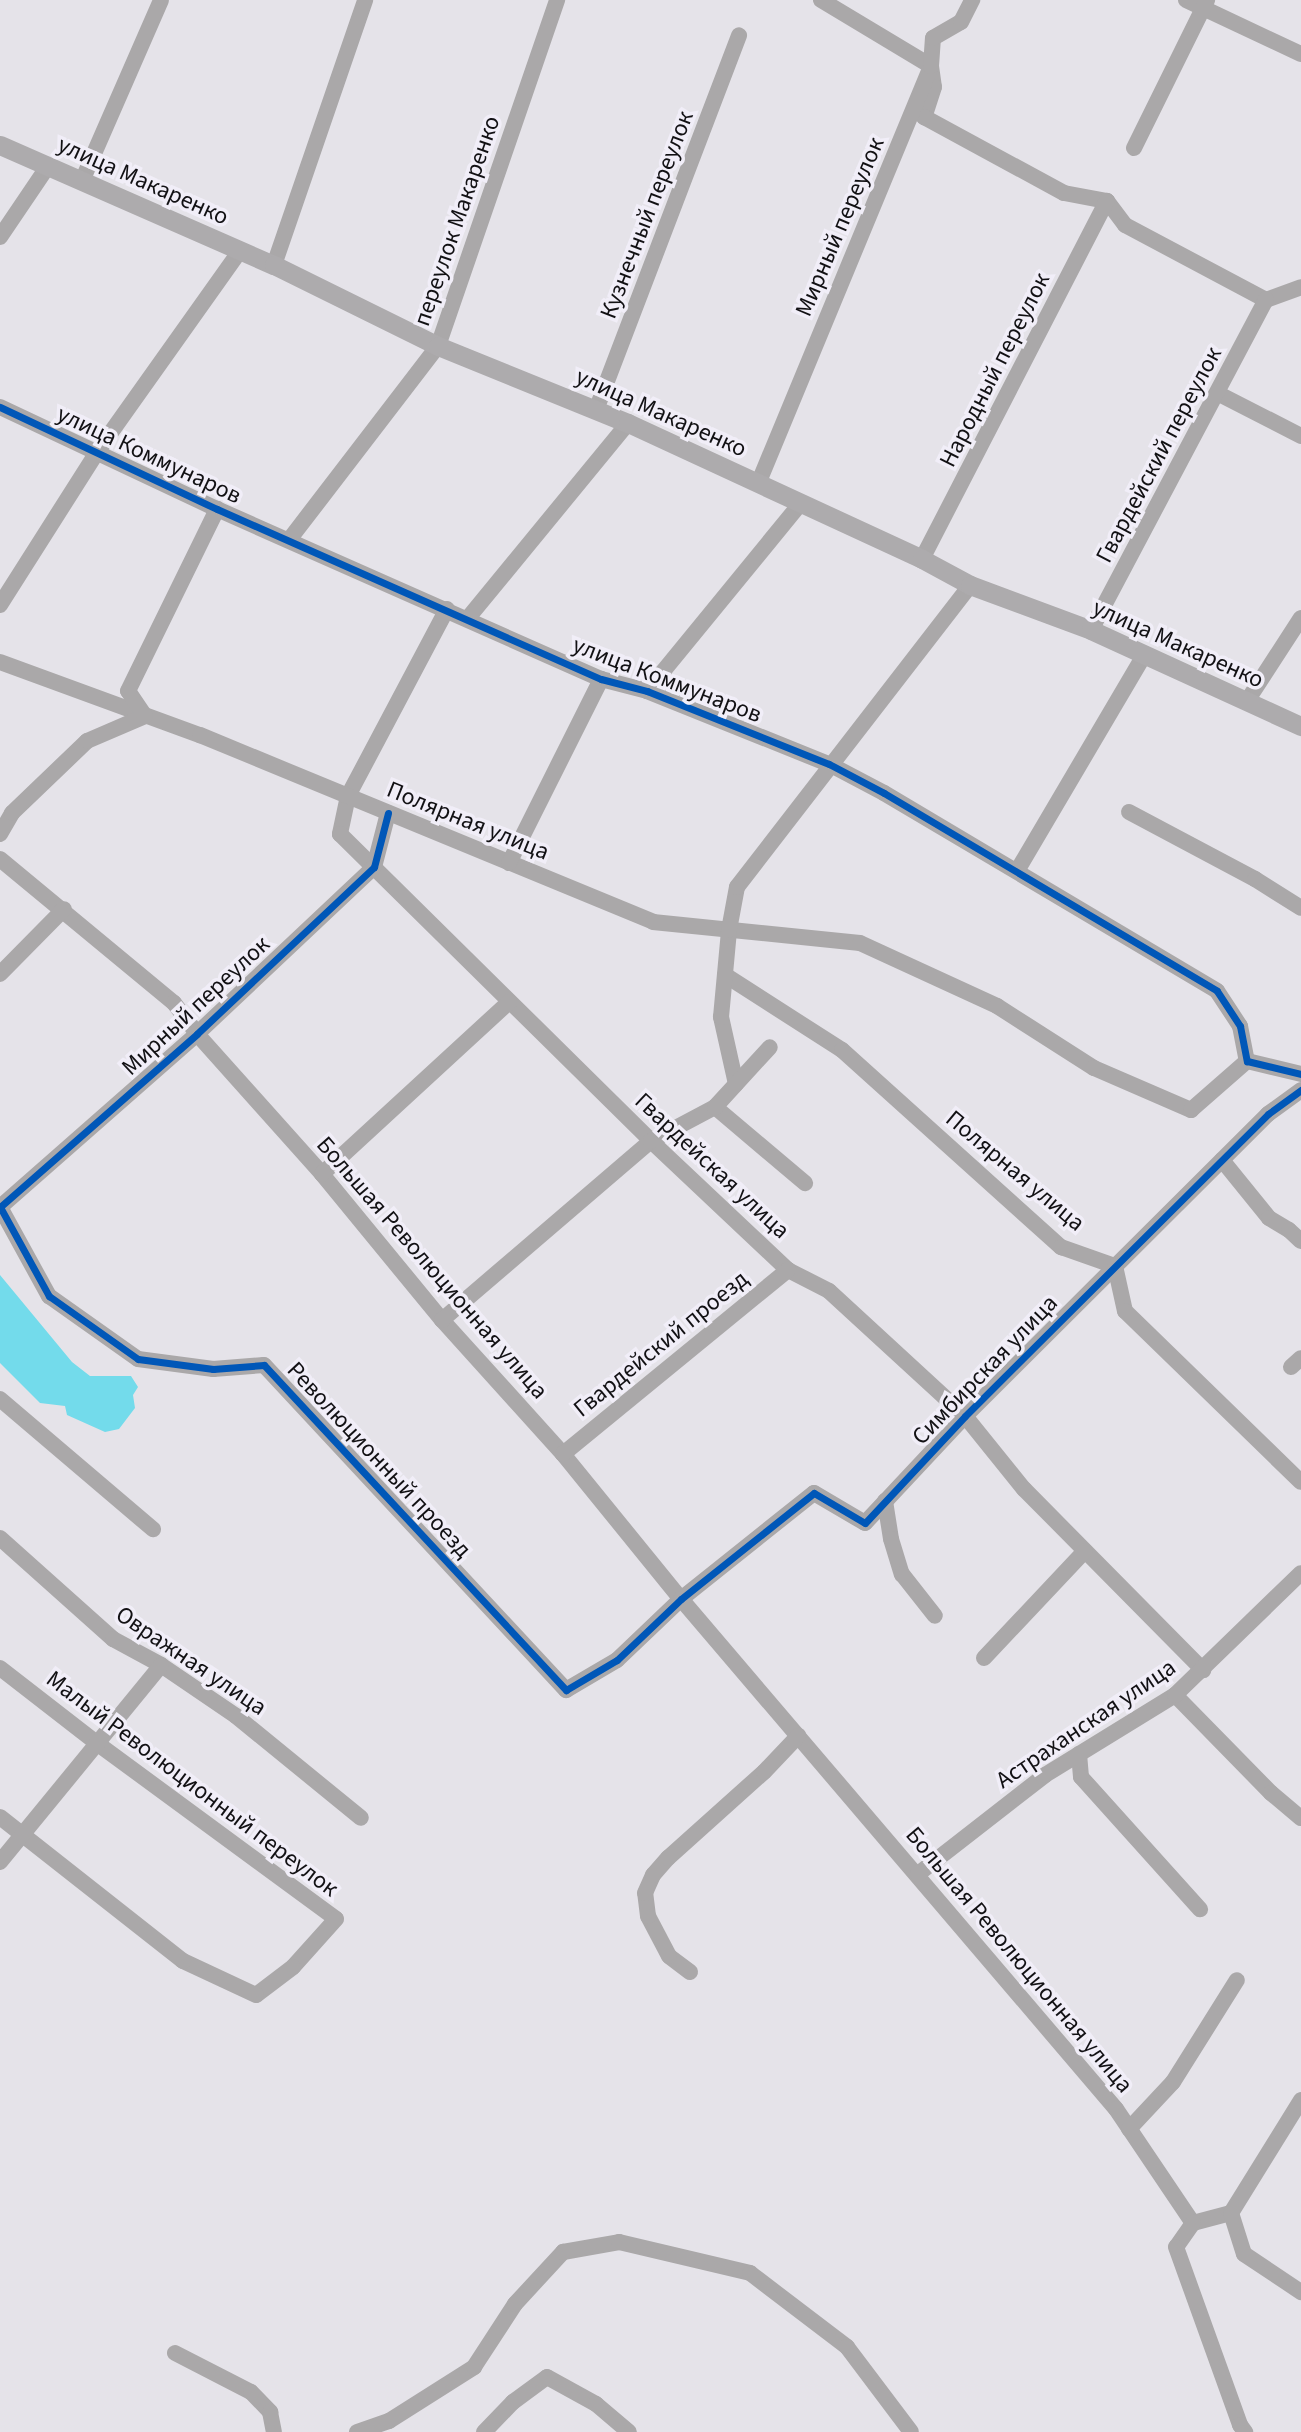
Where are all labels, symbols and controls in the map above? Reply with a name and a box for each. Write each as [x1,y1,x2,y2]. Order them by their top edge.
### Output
street label: Кузнечный переулок [594,107,700,323]
street label: переулок Макаренко [407,112,507,330]
street label: улица Макаренко [53,130,233,232]
street label: Мирный переулок [789,133,891,321]
street label: Народный переулок [934,268,1056,472]
street label: Гвардейский переулок [1090,342,1228,568]
street label: улица Макаренко [571,362,751,464]
street label: улица Коммунаров [52,400,246,510]
street label: улица Макаренко [1088,593,1268,695]
street label: улица Коммунаров [568,631,766,729]
street label: Полярная улица [383,775,553,867]
street label: Мирный переулок [116,930,276,1082]
street label: Гвардейская улица [629,1087,795,1245]
street label: Полярная улица [940,1105,1090,1237]
street label: Большая Революционная улица [310,1131,554,1405]
street label: Гвардейский проезд [568,1265,754,1423]
street label: Симбирская улица [906,1289,1064,1451]
street label: Революционный проезд [281,1356,477,1564]
street label: Овражная улица [110,1600,272,1722]
street label: Астраханская улица [991,1653,1181,1795]
street label: Малый Революционный переулок [40,1665,344,1903]
street label: Большая Революционная улица [899,1821,1139,2099]

